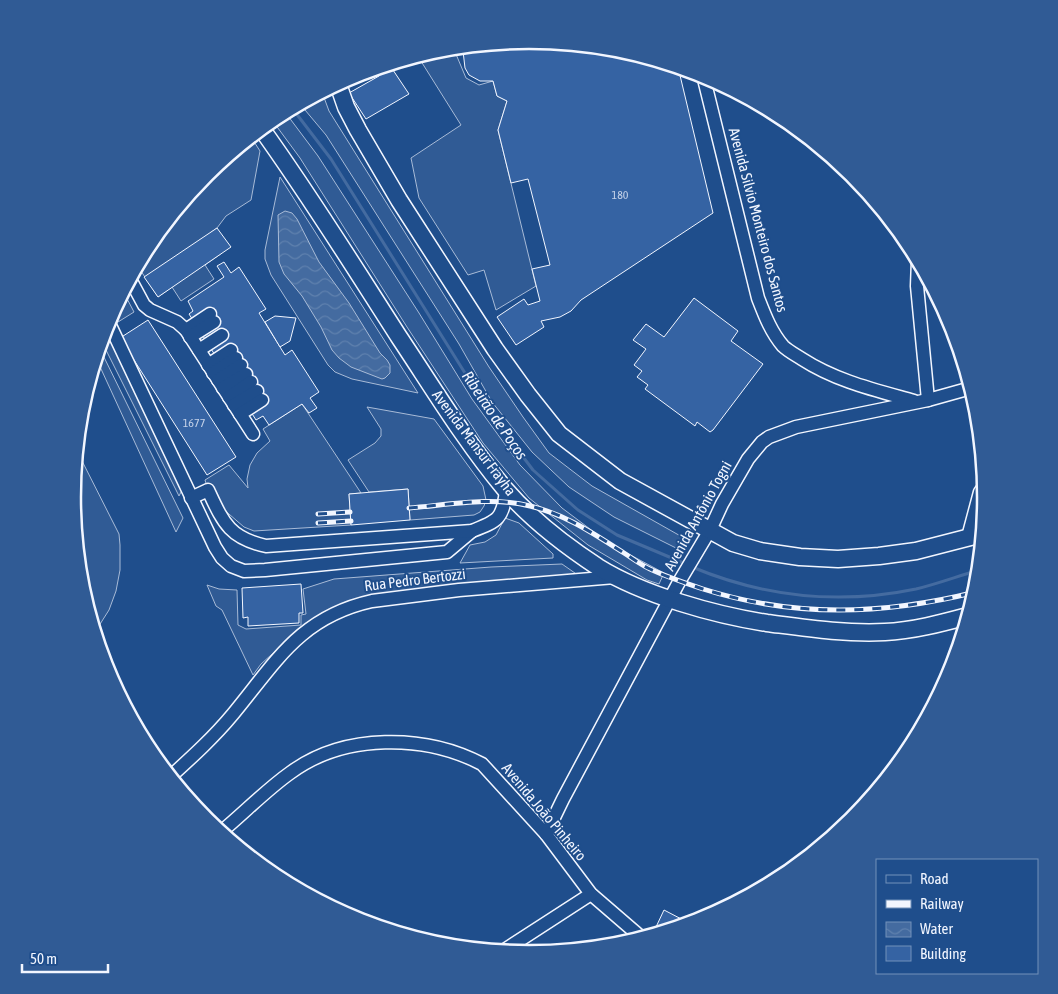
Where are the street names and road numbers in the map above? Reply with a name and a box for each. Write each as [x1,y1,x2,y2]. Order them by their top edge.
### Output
street label: Avenida Silvio Monteiro dos Santos [726,126,791,314]
street label: Avenida Mansur Frayha [429,387,520,499]
street label: Avenida Antônio Togni [660,458,735,574]
street label: Rua Pedro Bertozzi [363,565,467,594]
street label: Avenida João Pinheiro [499,760,590,864]

